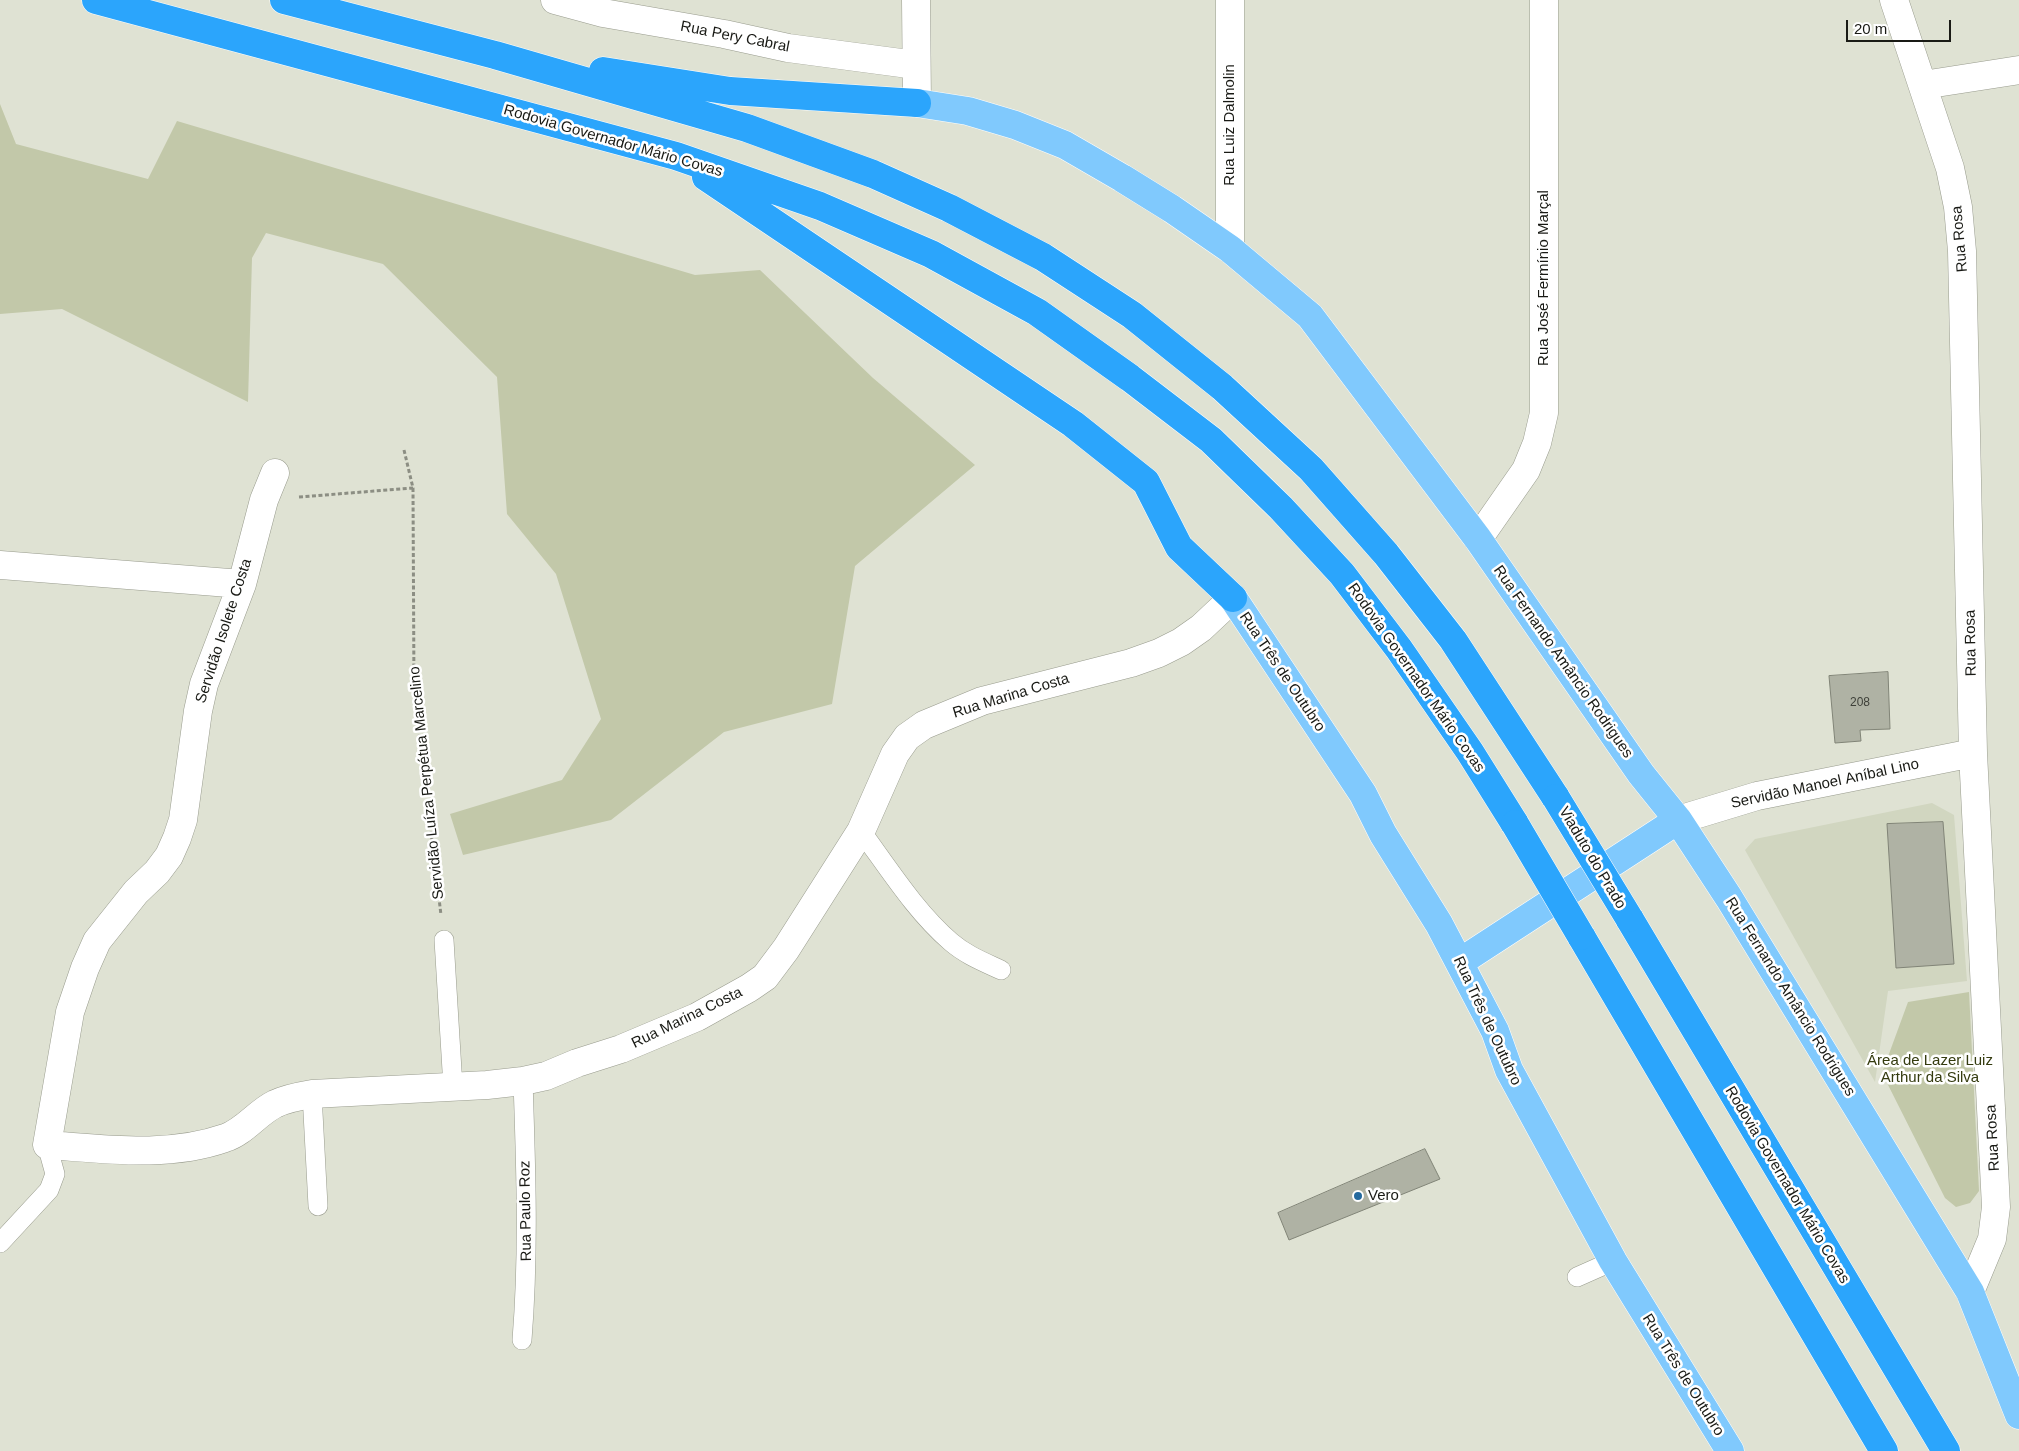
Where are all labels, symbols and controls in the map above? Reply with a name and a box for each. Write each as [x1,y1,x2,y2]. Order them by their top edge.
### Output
scale bar [1849,10,1954,42]
street label: Rua Pery Cabral [679,18,791,56]
text: 20 m [1854,20,1887,37]
street label: Rua Luiz Dalmolin [1221,64,1239,186]
street label: Rodovia Governador Mário Covas [502,101,724,181]
street label: Rua José Fermínio Marçal [1535,190,1553,366]
street label: Rua Rosa [1948,205,1972,273]
street label: Servidão Isolete Costa [192,556,256,706]
street label: Rua Fernando Amâncio Rodrigues [1489,562,1637,762]
street label: Rodovia Governador Mário Covas [1344,580,1488,776]
street label: Rua Três de Outubro [1235,609,1329,735]
street label: Rua Rosa [1961,609,1981,677]
street label: Servidão Luíza Perpétua Marcelino [406,666,448,900]
street label: Rua Marina Costa [951,670,1071,722]
house number: 208 [1850,696,1870,710]
street label: Servidão Manoel Aníbal Lino [1729,755,1921,813]
street label: Viaduto do Prado [1555,804,1629,912]
street label: Rua Fernando Amâncio Rodrigues [1721,894,1859,1100]
street label: Rua Três de Outubro [1449,954,1525,1088]
street label: Rua Marina Costa [629,983,745,1053]
park label: Área de Lazer Luiz Arthur da Silva [1867,1052,1993,1087]
street label: Rodovia Governador Mário Covas [1721,1083,1853,1287]
street label: Rua Rosa [1982,1104,2004,1172]
street label: Rua Paulo Roz [516,1160,536,1262]
place label: Vero [1368,1187,1399,1205]
marker: Vero [1352,1190,1364,1202]
street label: Rua Três de Outubro [1638,1311,1728,1439]

